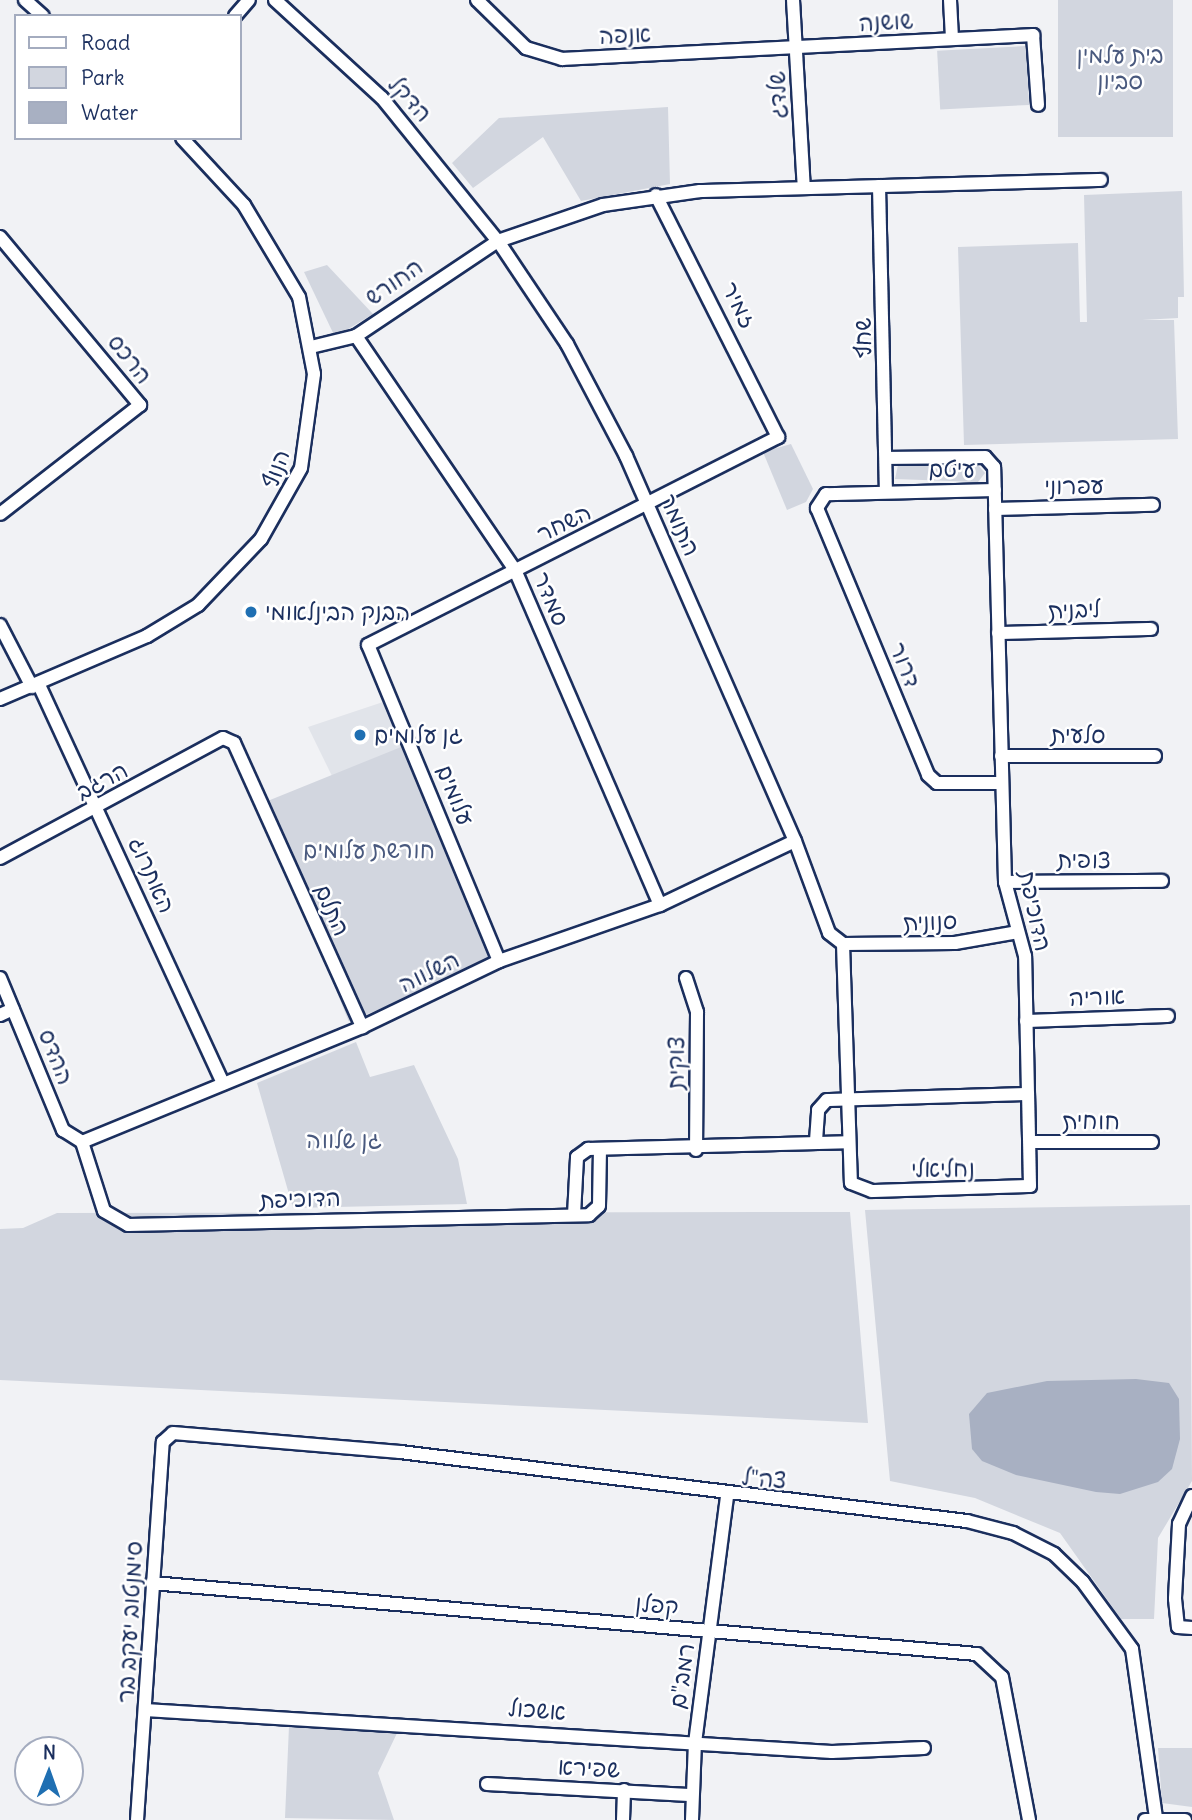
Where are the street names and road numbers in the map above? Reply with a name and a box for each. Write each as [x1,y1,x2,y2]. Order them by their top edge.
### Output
street label: שושנה [858,7,914,37]
street label: אנפה [598,20,652,50]
street label: הדקל [382,71,438,127]
street label: שלדג [763,71,793,119]
street label: החורש [360,253,428,311]
street label: זמיר [716,277,762,333]
street label: שחף [849,317,877,359]
street label: הרכס [102,329,158,389]
street label: הנוף [256,446,296,492]
street label: עיטם [929,455,975,483]
street label: עפרוני [1044,472,1104,500]
street label: התומר [654,490,706,560]
street label: השחר [532,498,596,548]
street label: סמדר [527,568,575,630]
street label: ליבנית [1047,595,1101,625]
street label: דרור [883,638,927,692]
street label: סלעית [1051,721,1105,749]
street label: הרגב [71,756,133,806]
street label: עלומים [430,761,480,829]
street label: האתרוג [123,833,181,917]
street label: צופית [1057,846,1111,874]
street label: הדוכיפת [1013,868,1057,954]
street label: התלם [308,880,356,940]
street label: סנונית [902,907,958,937]
street label: השלווה [394,946,464,998]
street label: אוריה [1068,982,1126,1012]
street label: ההדס [32,1025,80,1089]
street label: צוקית [662,1036,690,1090]
street label: חוחית [1062,1107,1120,1135]
street label: נחליאלי [911,1155,975,1183]
street label: הדוכיפת [259,1184,341,1214]
street label: צה"ל [740,1463,788,1495]
street label: סימנטוב יעקב בר [112,1540,148,1704]
street label: קפלן [634,1589,680,1621]
street label: רמב"ם [664,1641,700,1711]
street label: אשכול [507,1694,567,1726]
street label: שפירא [557,1753,621,1783]

